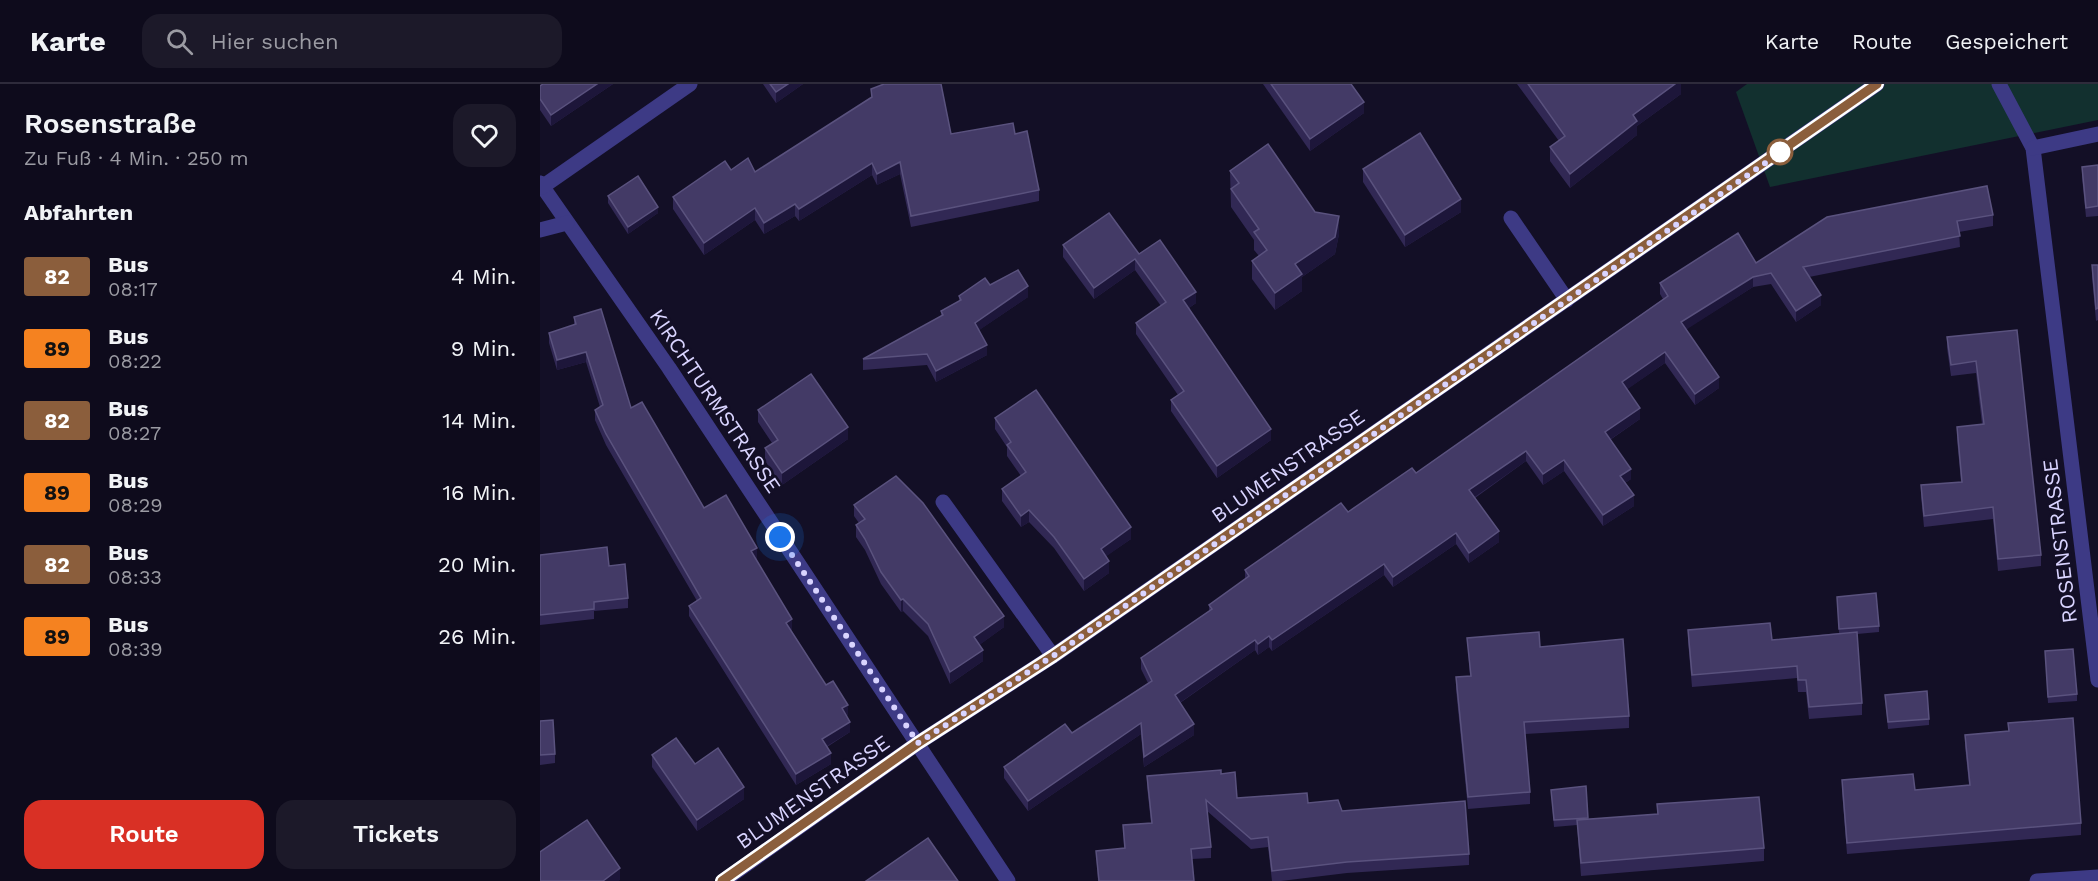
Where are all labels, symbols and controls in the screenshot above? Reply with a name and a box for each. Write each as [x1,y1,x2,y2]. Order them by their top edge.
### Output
search box [142,14,562,68]
text: Karte [30,25,106,58]
icon: search [163,25,196,58]
text: Hier suchen [211,29,339,54]
text: Karte [1765,29,1819,54]
text: Route [1852,29,1912,54]
text: Gespeichert [1945,29,2068,54]
button: heart [453,104,516,167]
text: Rosenstraße [24,107,196,140]
unlabelled marker [1767,139,1793,165]
text: Zu Fuß · 4 Min. · 250 m [24,146,249,170]
text: Abfahrten [24,200,133,225]
text: Bus [108,252,148,277]
text: 82 [44,264,70,289]
text: 4 Min. [451,264,516,289]
text: 08:17 [108,277,158,301]
street label: KIRCHTURMSTRASSE [644,304,786,497]
text: Bus [108,324,148,349]
text: 89 [44,336,70,361]
text: 9 Min. [451,336,516,361]
text: 08:22 [108,349,162,373]
text: Bus [108,396,148,421]
street label: BLUMENSTRASSE [1206,403,1369,528]
text: 82 [44,408,70,433]
text: 14 Min. [442,408,516,433]
text: 08:27 [108,421,161,445]
street label: ROSENSTRASSE [2037,457,2082,625]
text: Bus [108,468,148,493]
text: 89 [44,480,70,505]
text: 16 Min. [442,480,516,505]
text: 08:29 [108,493,163,517]
your location [765,522,795,552]
text: Bus [108,540,148,565]
text: 82 [44,552,70,577]
text: 20 Min. [438,552,516,577]
text: 08:33 [108,565,162,589]
text: Bus [108,612,148,637]
text: 89 [44,624,70,649]
text: 26 Min. [438,624,516,649]
text: 08:39 [108,637,163,661]
street label: BLUMENSTRASSE [731,729,894,854]
button: Route [24,800,264,869]
button: Tickets [276,800,516,869]

